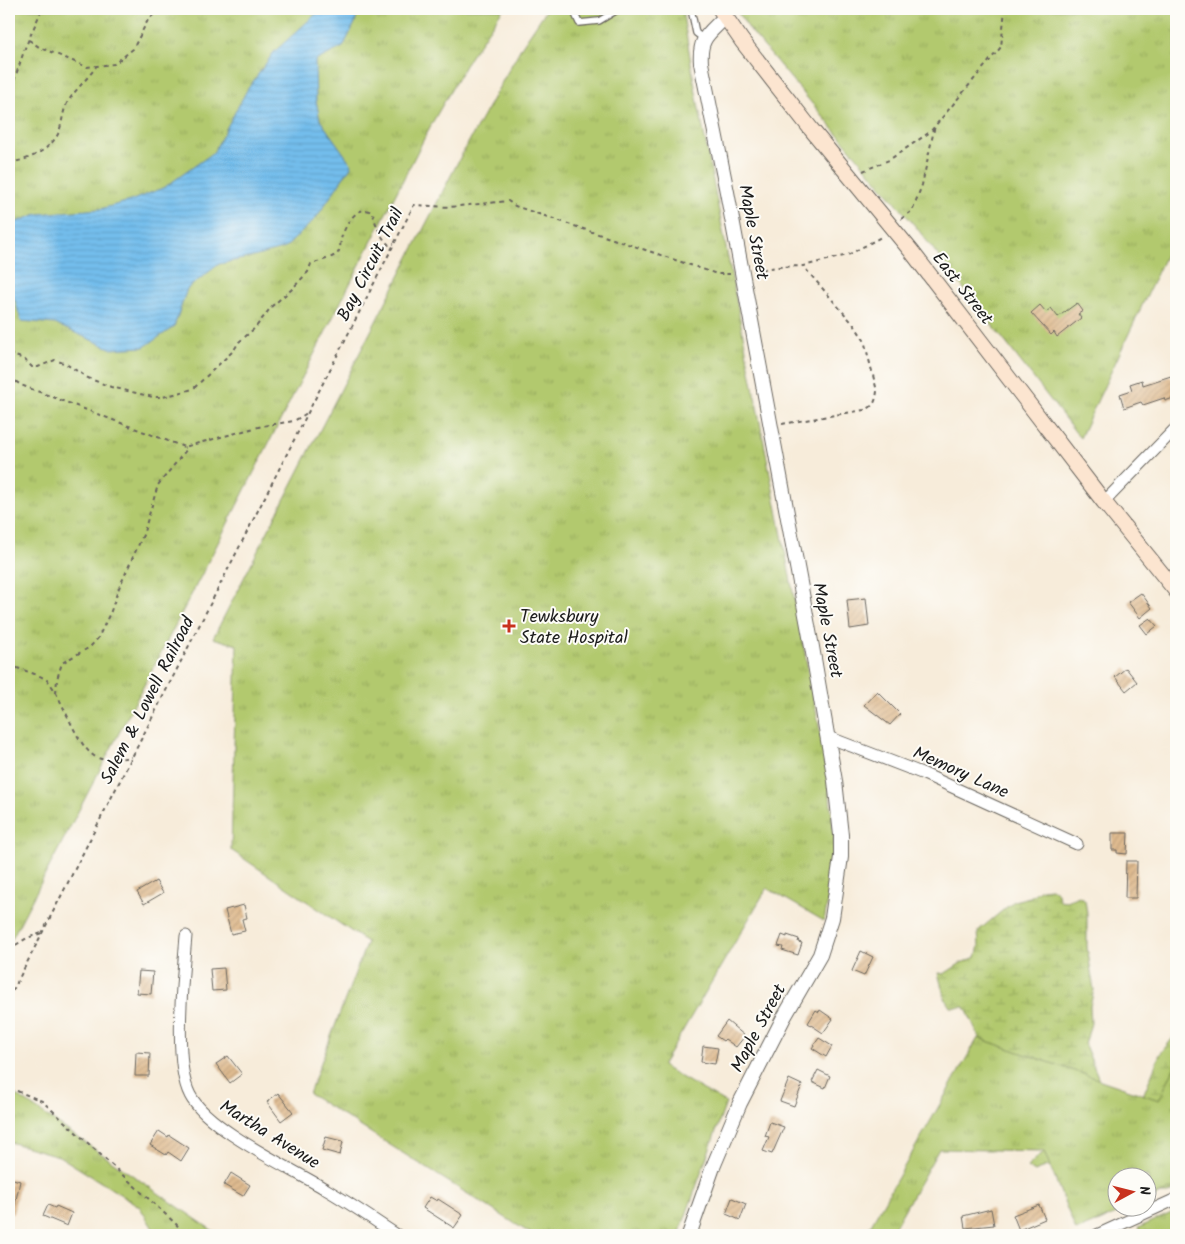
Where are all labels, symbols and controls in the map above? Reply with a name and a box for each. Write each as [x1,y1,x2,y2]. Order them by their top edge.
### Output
street label: Maple Street [729,182,776,283]
street label: Bay Circuit Trail [330,202,413,327]
street label: East Street [924,246,1000,333]
street label: Maple Street [803,580,850,681]
place label: Tewksbury State Hospital [520,603,628,653]
street label: Salem & Lowell Railroad [93,611,204,790]
marker: Tewksbury State Hospital [502,619,516,633]
street label: Memory Lane [908,739,1013,807]
street label: Maple Street [724,978,795,1078]
street label: Martha Avenue [213,1093,325,1178]
north arrow [1108,1166,1158,1216]
text: N [1132,1185,1155,1196]

